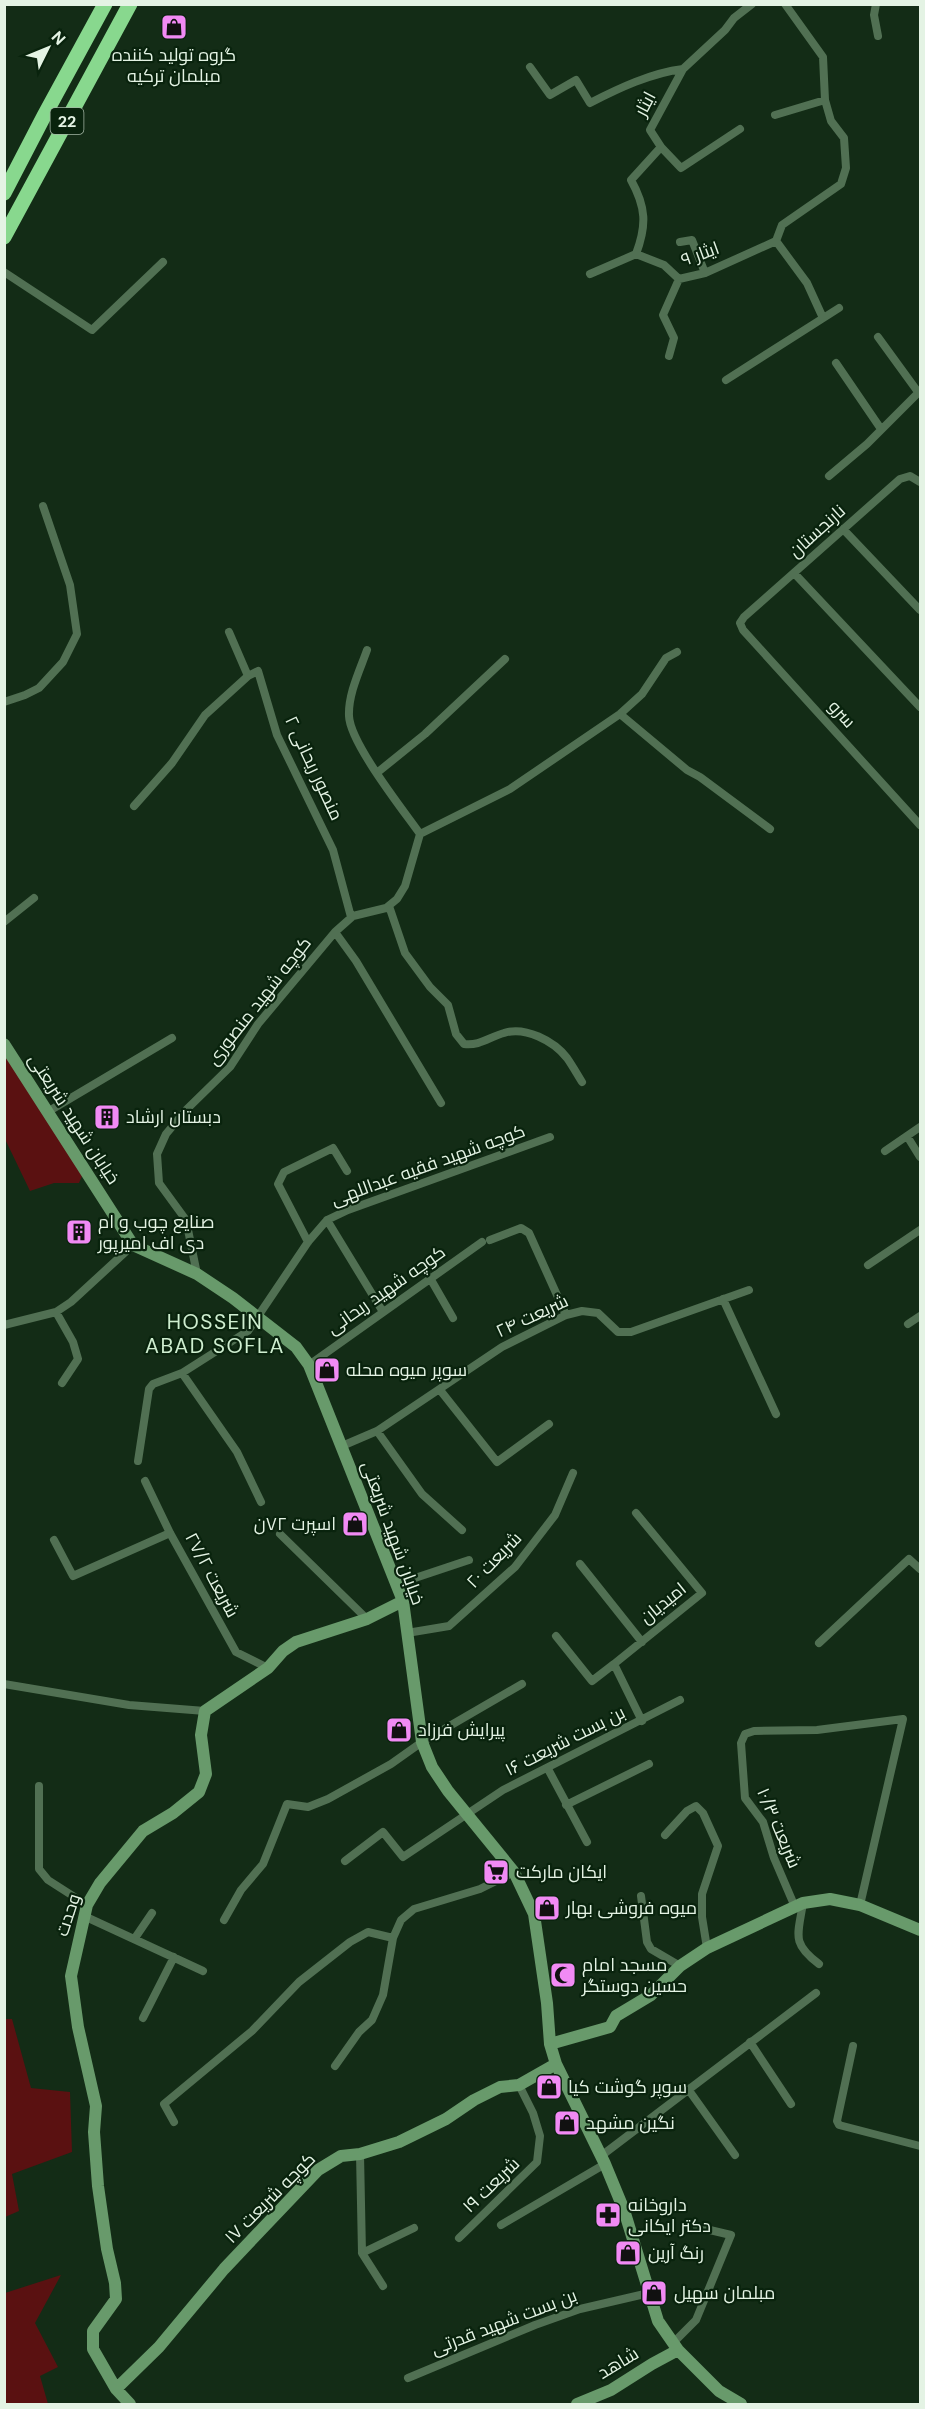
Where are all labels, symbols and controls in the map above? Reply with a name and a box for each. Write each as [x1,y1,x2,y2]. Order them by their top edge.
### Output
shop icon: گروه تولید کننده مبلمان ترکیه [159,12,189,42]
north arrow [18,18,78,78]
text: N [47,27,70,50]
place label: گروه تولید کننده مبلمان ترکیه [112,43,236,88]
street label: ایثار [628,87,661,122]
road number: 22 [50,108,84,134]
street label: ایثار ۹ [678,236,722,272]
street label: نارنجستان [783,499,851,563]
street label: سرو [823,695,861,733]
street label: منصور ریحانی ۲ [279,712,349,824]
street label: کوچه شهید منصوری [201,932,317,1070]
street label: خیابان شهید شریعتی [23,1049,125,1189]
building icon: دبستان ارشاد [92,1102,122,1132]
place label: دبستان ارشاد [126,1105,221,1129]
street label: کوچه شهید فقیه عبداللهی [328,1119,528,1211]
place label: صنایع چوب و ام دی اف امیرپور [97,1210,214,1255]
building icon: صنایع چوب و ام دی اف امیرپور [64,1217,94,1247]
street label: کوچه شهید ریحانی [322,1240,450,1340]
street label: شریعت ۲۴ [492,1289,572,1343]
district label: HOSSEIN ABAD SOFLA [145,1308,285,1360]
shop icon: سوپر میوه محله [312,1355,342,1385]
place label: سوپر میوه محله [346,1358,467,1382]
street label: خیابان شهید شریعتی [356,1458,430,1608]
shop icon: اسپرت ۷۲ن [340,1509,370,1539]
place label: اسپرت ۷۲ن [254,1512,336,1536]
street label: شریعت ۲۰ [461,1527,527,1593]
street label: شریعت ۲۷/۲ [180,1528,244,1622]
street label: امیدیان [635,1577,691,1629]
street label: بن بست شریعت ۱۶ [501,1700,629,1782]
shop icon: پیرایش فرزاد [384,1715,414,1745]
place label: پیرایش فرزاد [418,1718,505,1742]
street label: شریعت ۱۰/۳ [751,1784,807,1872]
supermarket icon: ایکان مارکت [481,1857,511,1887]
place label: ایکان مارکت [516,1860,607,1884]
street label: وحدت [50,1891,86,1939]
shop icon: میوه فروشی بهار [532,1893,562,1923]
place label: میوه فروشی بهار [565,1896,697,1920]
place label: مسجد امام حسین دوستگر [581,1953,687,1998]
mosque icon: مسجد امام حسین دوستگر [548,1960,578,1990]
shop icon: سوپر گوشت کیا [534,2072,564,2102]
place label: سوپر گوشت کیا [568,2075,687,2099]
shop icon: نگین مشهد [552,2108,582,2138]
place label: نگین مشهد [586,2111,675,2135]
street label: کوچه شریعت ۱۷ [219,2147,321,2249]
street label: شریعت ۱۹ [457,2152,525,2218]
place label: داروخانه دکتر ایکانی [628,2193,711,2238]
pharmacy icon: داروخانه دکتر ایکانی [593,2200,623,2230]
shop icon: رنگ آرین [613,2238,643,2268]
place label: رنگ آرین [648,2241,704,2265]
shop icon: مبلمان سهیل [639,2278,669,2308]
place label: مبلمان سهیل [674,2281,775,2305]
street label: بن بست شهید قدرتی [428,2283,580,2361]
street label: شاهد [593,2341,643,2385]

